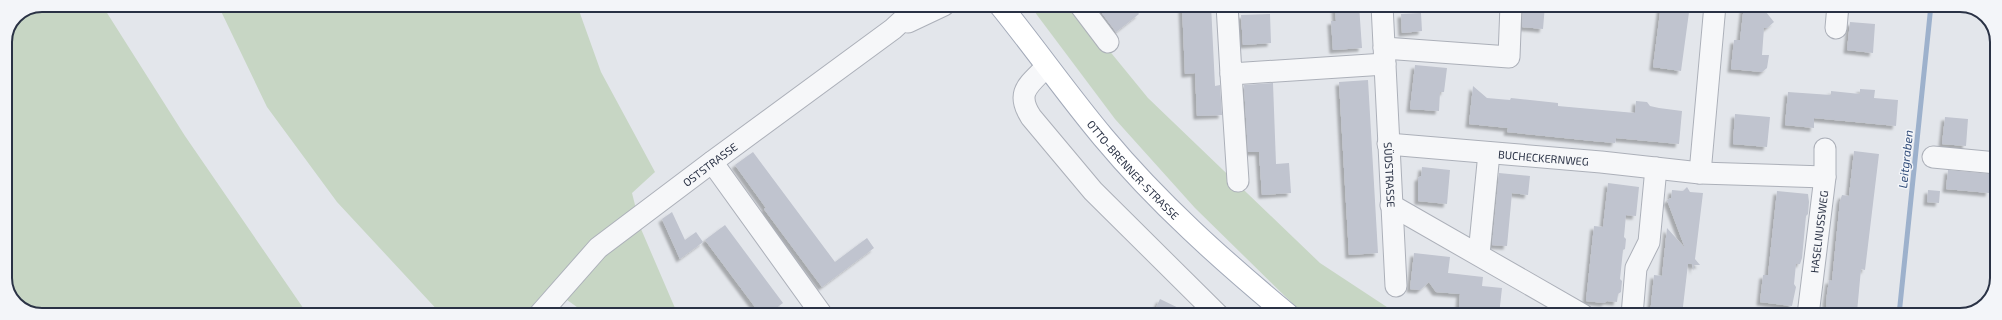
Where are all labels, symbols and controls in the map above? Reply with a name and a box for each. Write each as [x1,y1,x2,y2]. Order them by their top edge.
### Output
street label: OTTO-BRENNER-STRASSE [1085,117,1182,222]
water label: Leitgraben [1895,129,1915,189]
street label: OSTSTRASSE [680,139,739,189]
street label: SÜDSTRASSE [1382,142,1399,208]
street label: BUCHECKERNWEG [1498,147,1589,167]
street label: HASELNUSSWEG [1807,190,1830,274]

